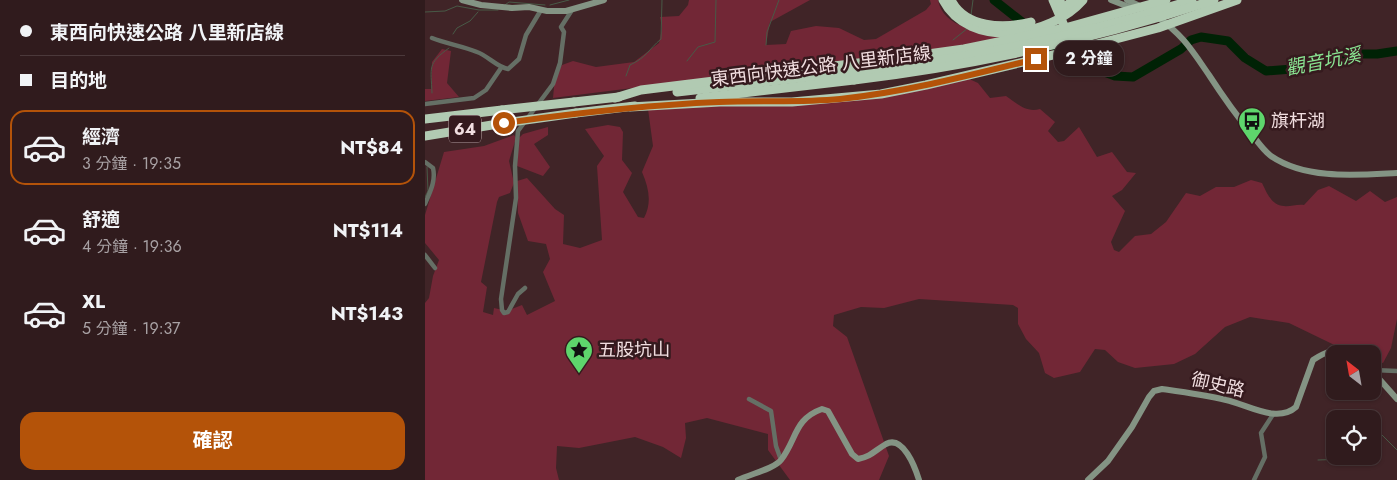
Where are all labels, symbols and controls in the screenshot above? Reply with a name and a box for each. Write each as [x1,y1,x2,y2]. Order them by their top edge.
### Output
text: 東西向快速公路 八里新店線 [50,19,284,46]
street label: 東西向快速公路 八里新店線 [710,40,932,92]
water label: 觀音坑溪 [1283,40,1366,82]
callout: 2 分鐘 [1053,42,1123,76]
text: 2 分鐘 [1065,47,1113,70]
route end [1025,48,1047,70]
text: 目的地 [50,67,107,94]
bus stop icon: 旗杆湖 [1237,106,1267,145]
place label: 旗杆湖 [1271,108,1325,134]
route start [493,112,515,134]
road number: 64 [449,116,481,142]
text: 經濟 [82,123,120,150]
icon: car [22,125,67,170]
text: NT$84 [340,134,403,161]
text: 3 分鐘 · 19:35 [82,152,181,175]
text: 舒適 [82,206,120,233]
icon: car [22,208,67,253]
text: NT$114 [333,217,403,244]
text: 4 分鐘 · 19:36 [82,235,182,258]
text: XL [82,288,105,315]
icon: car [22,291,67,336]
text: NT$143 [331,300,403,327]
text: 5 分鐘 · 19:37 [82,317,180,340]
place icon: 五股坑山 [564,335,594,374]
place label: 五股坑山 [598,337,670,363]
north arrow [1326,345,1381,400]
map controls [1326,345,1381,465]
street label: 御史路 [1189,366,1247,404]
button: locate [1326,410,1381,465]
button: 確認 [20,412,405,470]

